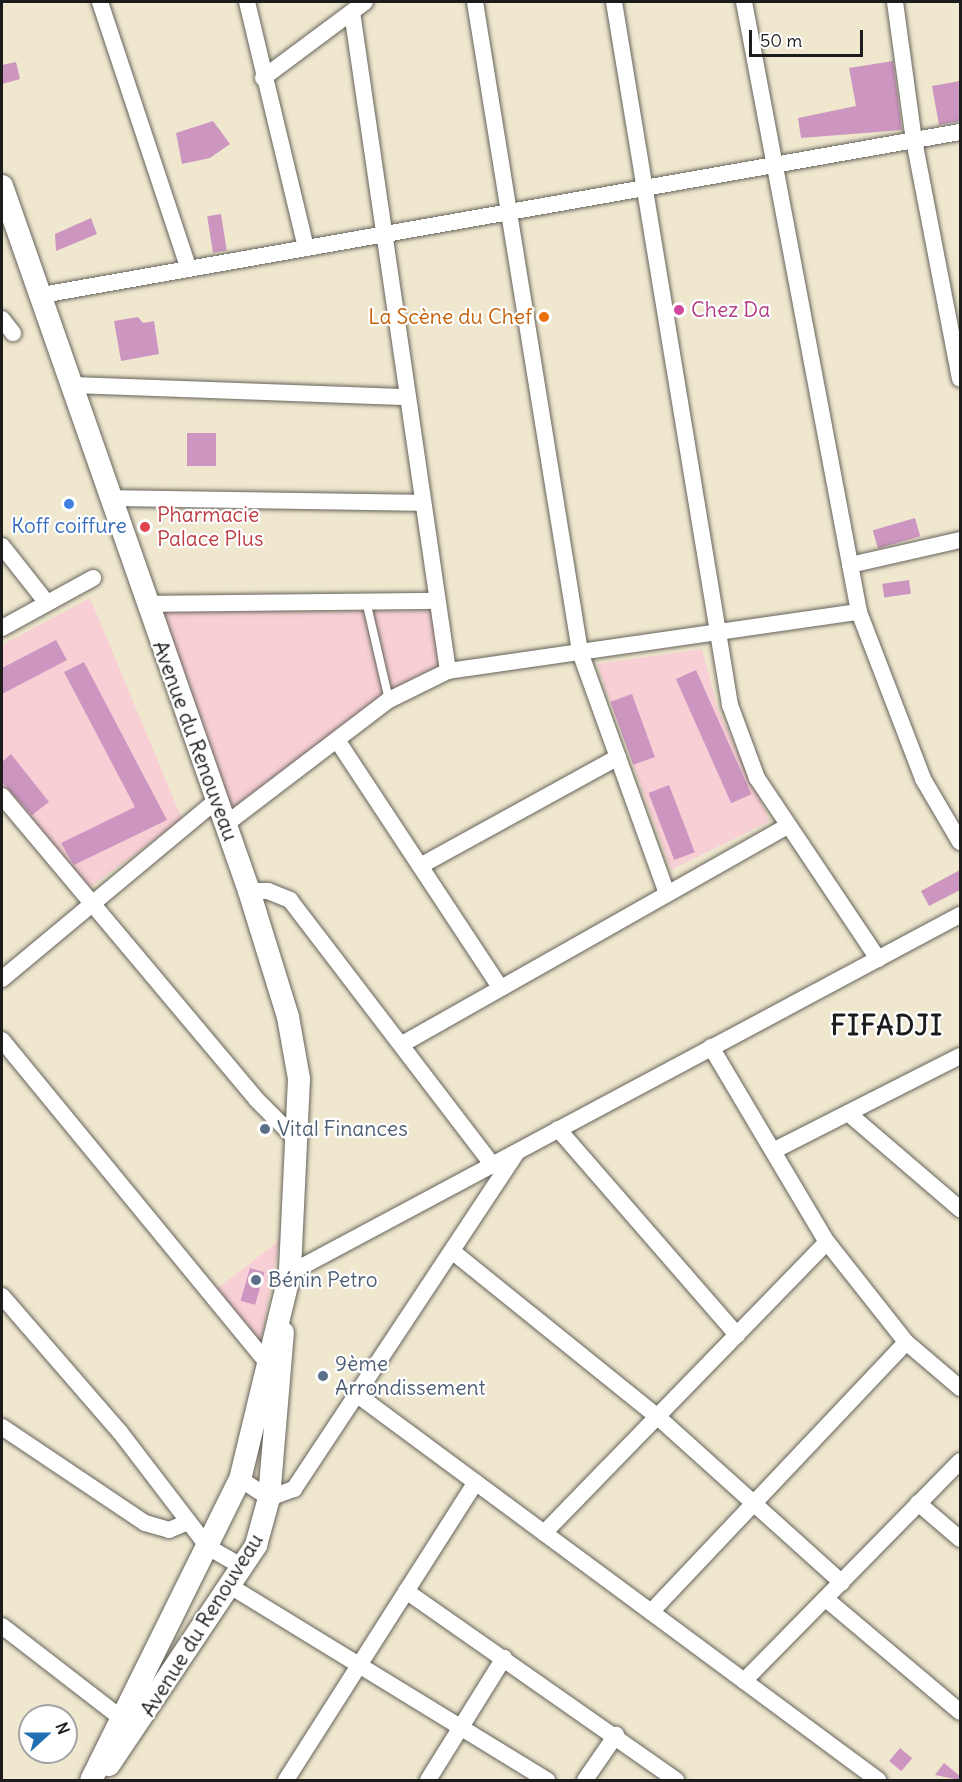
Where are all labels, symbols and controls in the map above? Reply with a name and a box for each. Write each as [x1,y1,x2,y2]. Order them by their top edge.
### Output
scale bar [752,18,866,56]
text: 50 m [760,29,802,52]
place label: Chez Da [691,297,770,323]
marker: Chez Da [672,303,686,317]
place label: La Scène du Chef [368,304,532,330]
marker: La Scène du Chef [537,310,551,324]
marker: Koff coiffure [62,497,76,511]
place label: Pharmacie Palace Plus [157,502,263,552]
place label: Koff coiffure [11,513,127,539]
marker: Pharmacie Palace Plus [138,520,152,534]
street label: Avenue du Renouveau [147,637,243,845]
district label: FIFADJI [831,1010,943,1042]
place label: Vital Finances [277,1116,408,1142]
marker: Vital Finances [258,1122,272,1136]
place label: Bénin Petro [268,1267,377,1293]
marker: Bénin Petro [249,1273,263,1287]
place label: 9ème Arrondissement [335,1351,486,1401]
marker: 9ème Arrondissement [316,1369,330,1383]
street label: Avenue du Renouveau [135,1529,269,1721]
north arrow [18,1704,78,1764]
text: N [52,1720,74,1737]

